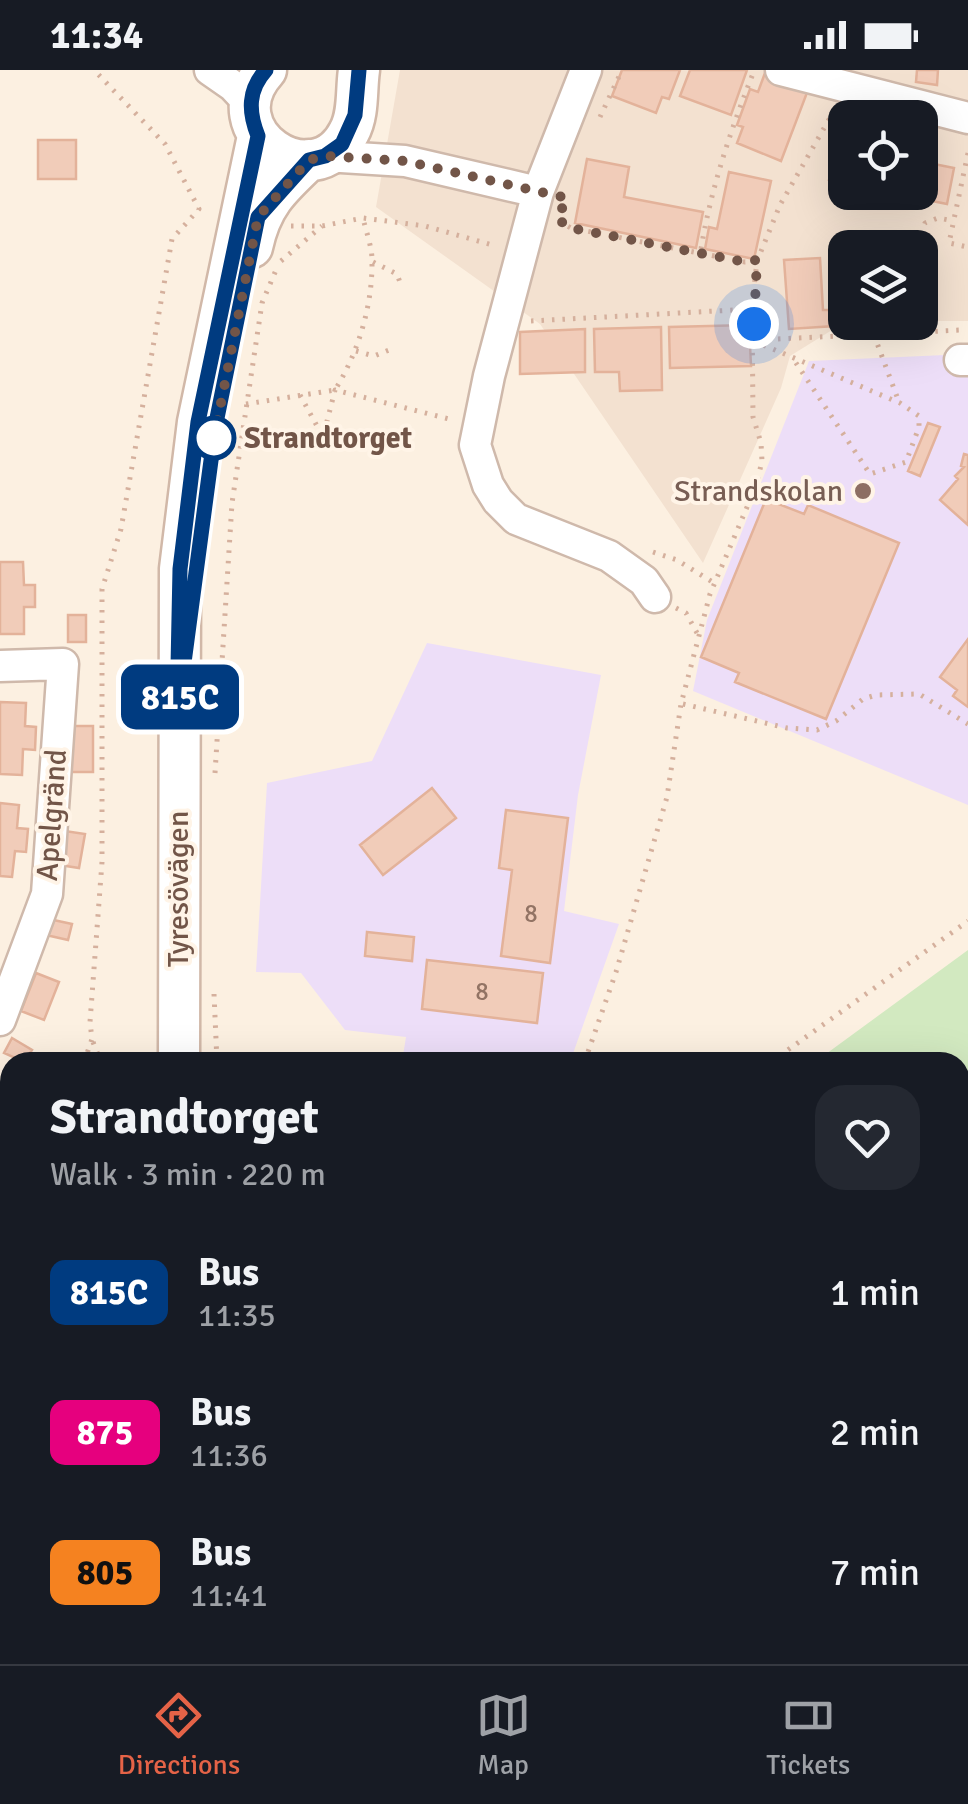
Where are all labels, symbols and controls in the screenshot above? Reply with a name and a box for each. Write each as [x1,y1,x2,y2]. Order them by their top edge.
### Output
text: 11:34 [50,12,143,59]
map controls [828,100,938,340]
button: locate [828,100,938,210]
button: layers [828,230,938,340]
your location [729,299,779,349]
marker: Strandtorget [193,417,235,459]
place label: Strandtorget [244,420,412,457]
place label: Strandskolan [674,473,843,510]
marker: Strandskolan [852,480,874,502]
line badge: 815C [110,664,250,730]
text: 815C [141,676,219,719]
street label: Apelgränd [29,748,75,882]
street label: Tyresövägen [160,811,197,967]
house number: 8 [524,898,538,929]
house number: 8 [475,976,489,1007]
button: heart [815,1085,920,1190]
text: Strandtorget [50,1088,319,1147]
text: Walk · 3 min · 220 m [50,1155,326,1194]
text: Bus [198,1249,259,1296]
text: 1 min [830,1269,920,1316]
text: 815C [70,1271,148,1314]
text: 11:35 [198,1296,276,1335]
text: Bus [190,1389,251,1436]
text: 2 min [830,1409,920,1456]
text: 875 [77,1411,133,1454]
text: 11:36 [190,1436,268,1475]
text: Bus [190,1529,251,1576]
text: 7 min [830,1549,920,1596]
text: 805 [77,1551,133,1594]
text: 11:41 [190,1576,268,1615]
tab: Directions [118,1688,240,1782]
tab: Map [476,1688,531,1782]
tab: Tickets [766,1688,850,1782]

